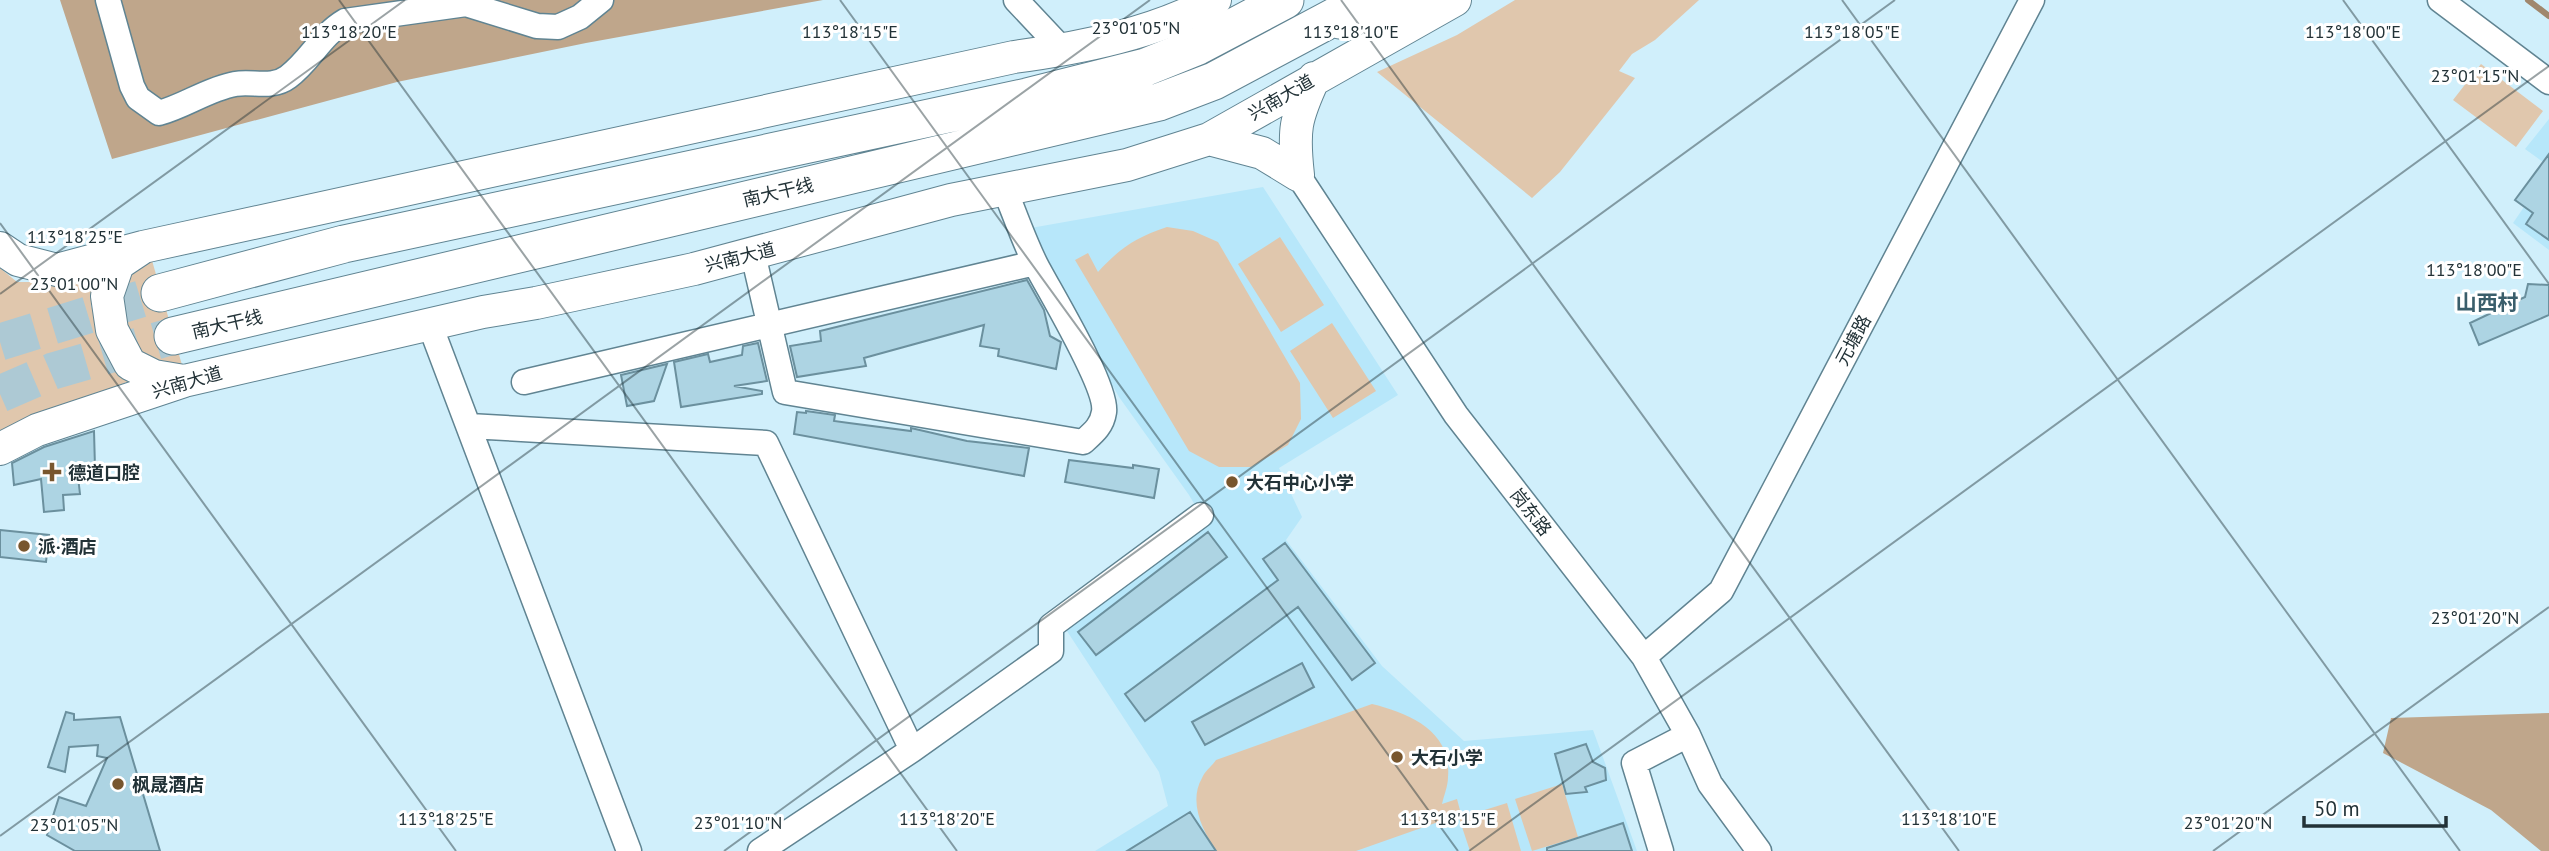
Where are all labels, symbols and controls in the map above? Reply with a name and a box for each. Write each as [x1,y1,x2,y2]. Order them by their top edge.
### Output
text: 23°01'05"N [1092,16,1180,39]
text: 113°18'20"E [301,20,397,43]
text: 113°18'15"E [802,20,898,43]
text: 113°18'10"E [1303,20,1399,43]
text: 113°18'05"E [1804,20,1900,43]
text: 113°18'00"E [2305,20,2401,43]
text: 23°01'15"N [2431,64,2519,87]
street label: 兴南大道 [1244,69,1318,125]
street label: 南大干线 [740,173,816,211]
text: 113°18'25"E [27,225,123,248]
street label: 兴南大道 [702,237,778,277]
text: 113°18'00"E [2426,258,2522,281]
text: 23°01'00"N [30,272,118,295]
district label: 山西村 [2456,289,2519,316]
street label: 南大干线 [189,305,265,343]
street label: 元塘路 [1830,311,1876,369]
street label: 兴南大道 [149,361,225,403]
place label: 德道口腔 [68,461,140,484]
marker: 德道口腔 [42,462,62,482]
place label: 大石中心小学 [1246,471,1354,494]
marker: 大石中心小学 [1224,474,1240,490]
street label: 岗东路 [1505,484,1557,540]
place label: 派·酒店 [38,535,97,558]
marker: 派·酒店 [16,538,32,554]
text: 23°01'20"N [2431,606,2519,629]
place label: 大石小学 [1411,746,1483,769]
marker: 大石小学 [1389,749,1405,765]
place label: 枫晟酒店 [132,773,204,796]
marker: 枫晟酒店 [110,776,126,792]
scale bar [2304,784,2446,828]
text: 50 m [2314,795,2360,822]
text: 113°18'25"E [398,807,494,830]
text: 113°18'20"E [899,807,995,830]
text: 113°18'15"E [1400,807,1496,830]
text: 113°18'10"E [1901,807,1997,830]
text: 23°01'10"N [694,811,782,834]
text: 23°01'20"N [2184,811,2272,834]
text: 23°01'05"N [30,813,118,836]

